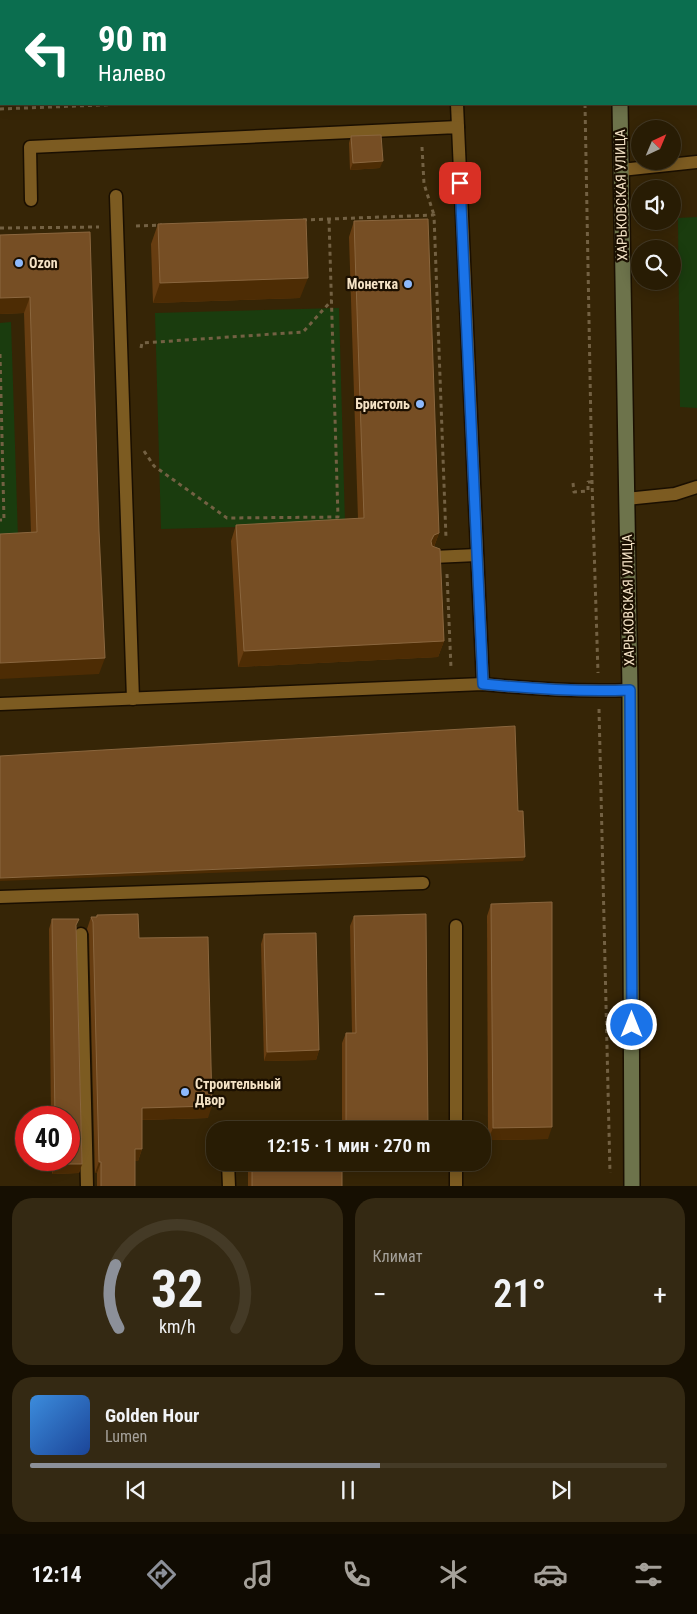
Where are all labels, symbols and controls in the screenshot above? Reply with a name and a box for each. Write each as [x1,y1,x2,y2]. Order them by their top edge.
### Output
text: 90 m [98,19,167,60]
icon: left [15,20,80,85]
text: Налево [98,61,166,86]
north arrow [631,120,681,170]
map controls [631,120,681,290]
street label: ХАРЬКОВСКАЯ УЛИЦА [612,129,630,261]
pin [439,162,481,204]
icon: arrive [446,169,474,197]
button: sound [631,180,681,230]
button: search [631,240,681,290]
place label: Ozon [29,255,58,271]
marker: Ozon [13,257,25,269]
place label: Монетка [347,276,398,292]
marker: Монетка [402,278,414,290]
place label: Бристоль [355,396,410,412]
marker: Бристоль [414,398,426,410]
street label: ХАРЬКОВСКАЯ УЛИЦА [619,534,637,666]
position arrow [605,998,657,1050]
place label: Строительный Двор [195,1076,281,1108]
marker: Строительный Двор [179,1086,191,1098]
speed limit sign: 40 [15,1106,80,1171]
text: 12:15 · 1 мин · 270 m [267,1134,430,1157]
text: Климат [373,1247,422,1266]
text: 32 [151,1259,204,1320]
text: 21° [493,1272,546,1316]
text: − [373,1278,387,1311]
text: + [653,1278,667,1311]
text: km/h [159,1316,196,1337]
text: Golden Hour [105,1404,199,1427]
text: Lumen [105,1427,147,1446]
icon: previous [122,1476,150,1504]
icon: pause [334,1476,362,1504]
icon: next [547,1476,575,1504]
icon: directions [144,1557,179,1592]
icon: music [241,1557,276,1592]
icon: phone [339,1557,374,1592]
icon: climate [436,1557,471,1592]
icon: car [533,1557,568,1592]
icon: filters [631,1557,666,1592]
text: 12:14 [31,1562,82,1587]

